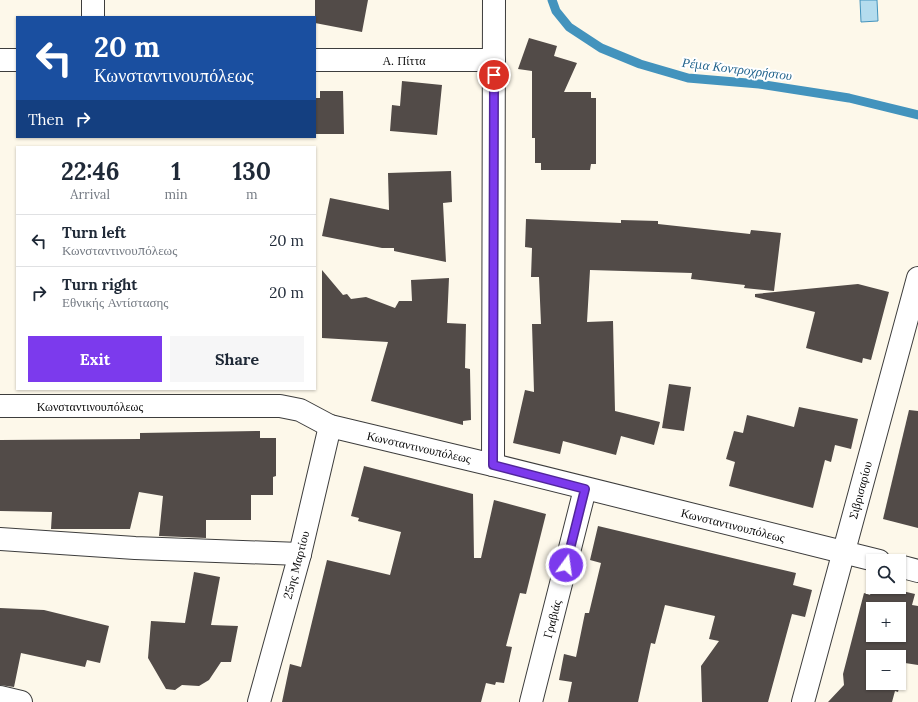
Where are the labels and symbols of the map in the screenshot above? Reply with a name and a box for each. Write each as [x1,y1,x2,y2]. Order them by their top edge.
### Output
street label: Α. Πίττα [382,53,426,68]
water label: Ρέμα Κοντροχρήστου [680,54,793,84]
pin [477,58,511,92]
street label: Κωνσταντινουπόλεως [37,399,143,414]
street label: Κωνσταντινουπόλεως [365,428,473,466]
street label: Σιβρισαρίου [845,459,875,521]
street label: Κωνσταντινουπόλεως [680,505,787,545]
street label: 25ης Μαρτίου [280,529,312,601]
position arrow [545,544,587,586]
street label: Γραβιάς [540,598,564,640]

